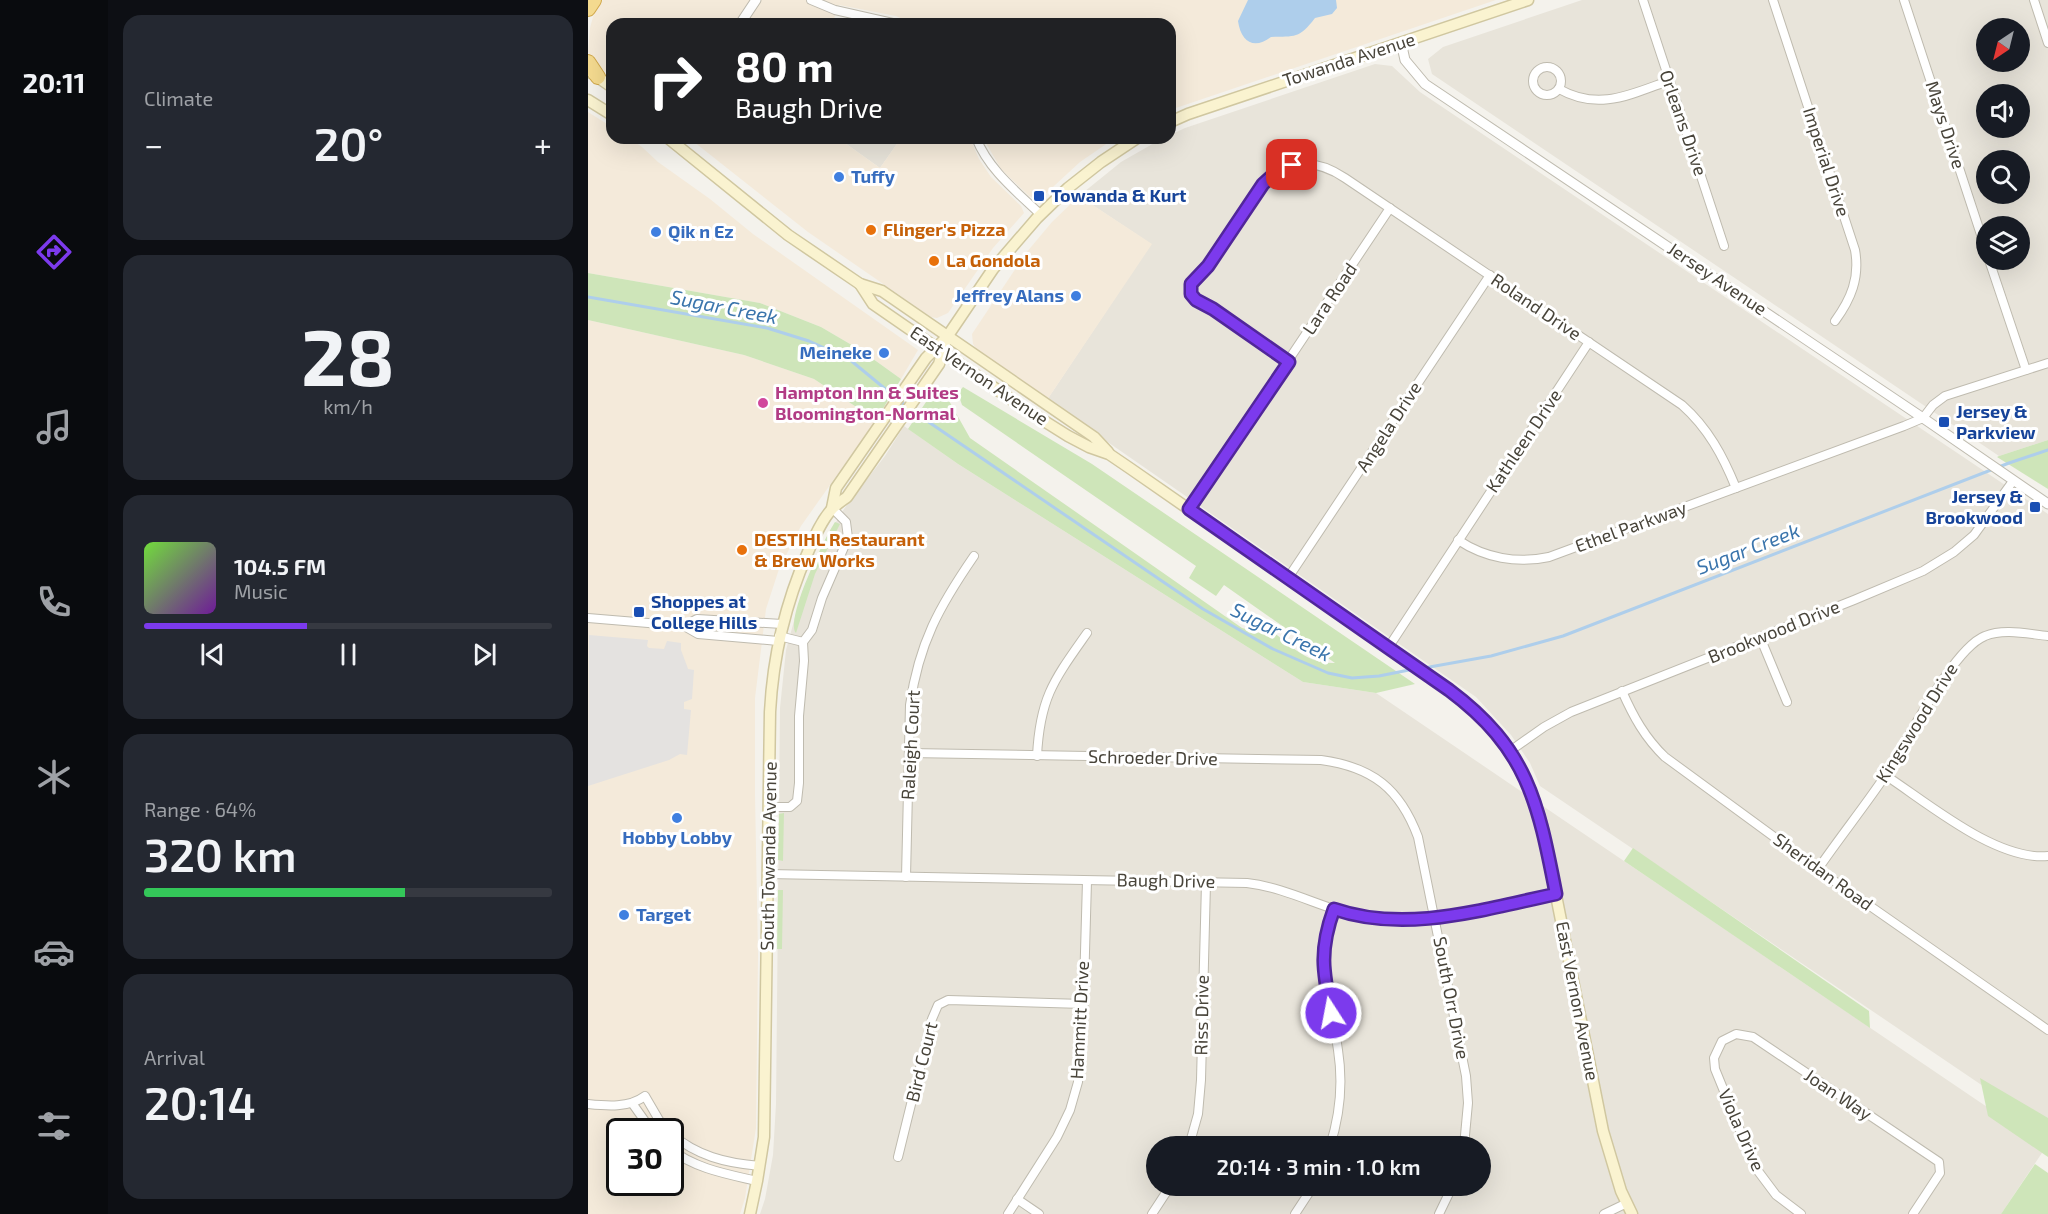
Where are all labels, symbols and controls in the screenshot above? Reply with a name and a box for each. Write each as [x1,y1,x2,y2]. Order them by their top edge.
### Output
north arrow [1976,18,2030,72]
map controls [1976,18,2030,270]
street label: Towanda Avenue [1280,27,1418,91]
text: 80 m [735,40,834,90]
icon: right [636,42,714,120]
text: 20:11 [23,66,86,98]
street label: Orleans Drive [1656,67,1712,178]
street label: Mays Drive [1921,78,1970,171]
button: sound [1976,84,2030,138]
text: Climate [144,86,213,110]
text: Baugh Drive [735,91,883,123]
street label: Imperial Drive [1799,104,1855,219]
text: 20° [314,116,383,170]
text: − [144,124,163,164]
text: + [534,124,552,164]
pin [1266,139,1317,190]
icon: arrive [1275,148,1308,181]
button: search [1976,150,2030,204]
place label: Tuffy [851,165,896,187]
marker: Tuffy [832,170,846,184]
place label: Towanda & Kurt [1051,184,1187,206]
marker: Towanda & Kurt [1032,189,1046,203]
button: layers [1976,216,2030,270]
place label: Flinger's Pizza [883,218,1005,240]
place label: Qik n Ez [668,220,734,242]
marker: Flinger's Pizza [864,223,878,237]
marker: Qik n Ez [649,225,663,239]
icon: directions [33,231,75,273]
street label: Jersey Avenue [1664,237,1771,319]
place label: La Gondola [946,249,1040,271]
marker: La Gondola [927,254,941,268]
street label: Lara Road [1297,258,1361,338]
street label: Roland Drive [1487,268,1586,344]
water label: Sugar Creek [669,284,780,328]
place label: Jeffrey Alans [954,284,1064,306]
marker: Jeffrey Alans [1069,289,1083,303]
text: 28 [301,308,395,402]
street label: East Vernon Avenue [906,321,1053,430]
place label: Meineke [800,341,872,363]
marker: Meineke [877,346,891,360]
street label: Angela Drive [1351,377,1426,476]
place label: Hampton Inn & Suites Bloomington-Normal [775,381,959,424]
street label: Kathleen Drive [1481,385,1566,496]
text: km/h [323,394,373,418]
marker: Hampton Inn & Suites Bloomington-Normal [756,396,770,410]
place label: Jersey & Parkview [1956,400,2036,443]
icon: music [33,406,75,448]
marker: Jersey & Parkview [1937,415,1951,429]
place label: Jersey & Brookwood [1925,485,2023,528]
street label: Ethel Parkway [1572,496,1690,556]
marker: Jersey & Brookwood [2028,500,2042,514]
water label: Sugar Creek [1693,517,1803,579]
place label: DESTIHL Restaurant & Brew Works [754,528,925,571]
marker: DESTIHL Restaurant & Brew Works [735,543,749,557]
text: 104.5 FM [234,553,326,579]
text: Music [234,579,288,603]
icon: phone [33,581,75,623]
place label: Shoppes at College Hills [651,590,757,633]
street label: Brookwood Drive [1705,595,1843,668]
water label: Sugar Creek [1227,597,1335,666]
marker: Shoppes at College Hills [632,605,646,619]
icon: previous [196,638,229,671]
icon: pause [332,638,365,671]
icon: next [468,638,501,671]
street label: Kingswood Drive [1871,659,1962,786]
street label: Raleigh Court [896,689,924,800]
street label: Schroeder Drive [1088,745,1218,769]
icon: climate [33,756,75,798]
street label: South Towanda Avenue [755,761,781,951]
text: Range · 64% [144,797,256,821]
marker: Hobby Lobby [670,811,684,825]
place label: Hobby Lobby [622,826,733,848]
text: 320 km [144,827,297,881]
street label: Sheridan Road [1769,828,1878,915]
street label: Baugh Drive [1117,868,1215,892]
place label: Target [636,903,692,925]
marker: Target [617,908,631,922]
street label: East Vernon Avenue [1552,919,1604,1082]
icon: car [33,931,75,973]
street label: South Orr Drive [1429,934,1475,1061]
street label: Hammitt Drive [1065,960,1093,1080]
street label: Riss Drive [1189,974,1213,1055]
position arrow [1299,981,1363,1045]
street label: Bird Court [900,1019,942,1104]
text: Arrival [144,1045,205,1069]
street label: Joan Way [1801,1064,1877,1125]
text: 20:14 [144,1075,256,1129]
street label: Viola Drive [1714,1085,1770,1174]
icon: filters [33,1105,75,1147]
speed limit sign: 30 [606,1118,684,1196]
text: 20:14 · 3 min · 1.0 km [1216,1153,1421,1179]

